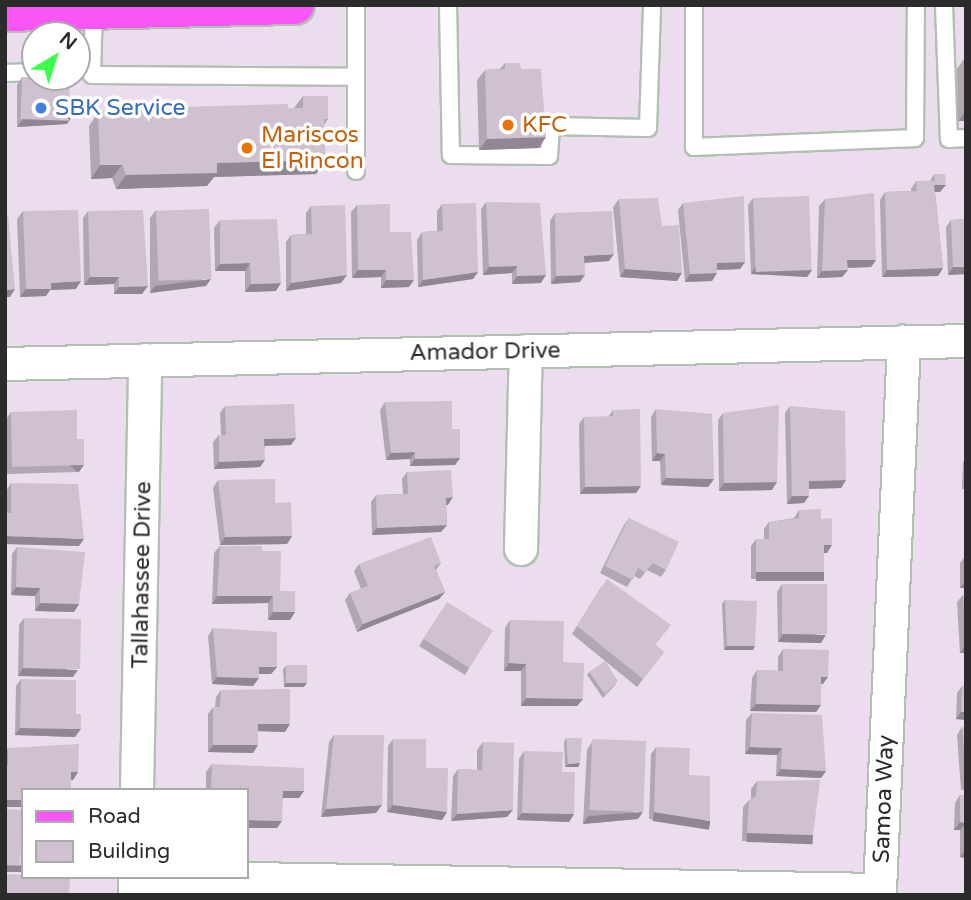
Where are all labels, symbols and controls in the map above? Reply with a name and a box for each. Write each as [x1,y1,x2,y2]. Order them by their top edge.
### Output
north arrow [21,21,91,91]
text: N [55,28,81,55]
place label: SBK Service [55,94,186,122]
marker: SBK Service [33,100,49,116]
place label: KFC [522,111,567,139]
marker: KFC [500,117,516,133]
place label: Mariscos El Rincon [261,121,364,175]
marker: Mariscos El Rincon [239,140,255,156]
street label: Amador Drive [409,337,561,367]
street label: Tallahassee Drive [127,481,157,669]
street label: Samoa Way [868,734,900,864]
legend [21,788,248,879]
text: Road [88,804,141,829]
text: Building [88,839,170,864]

